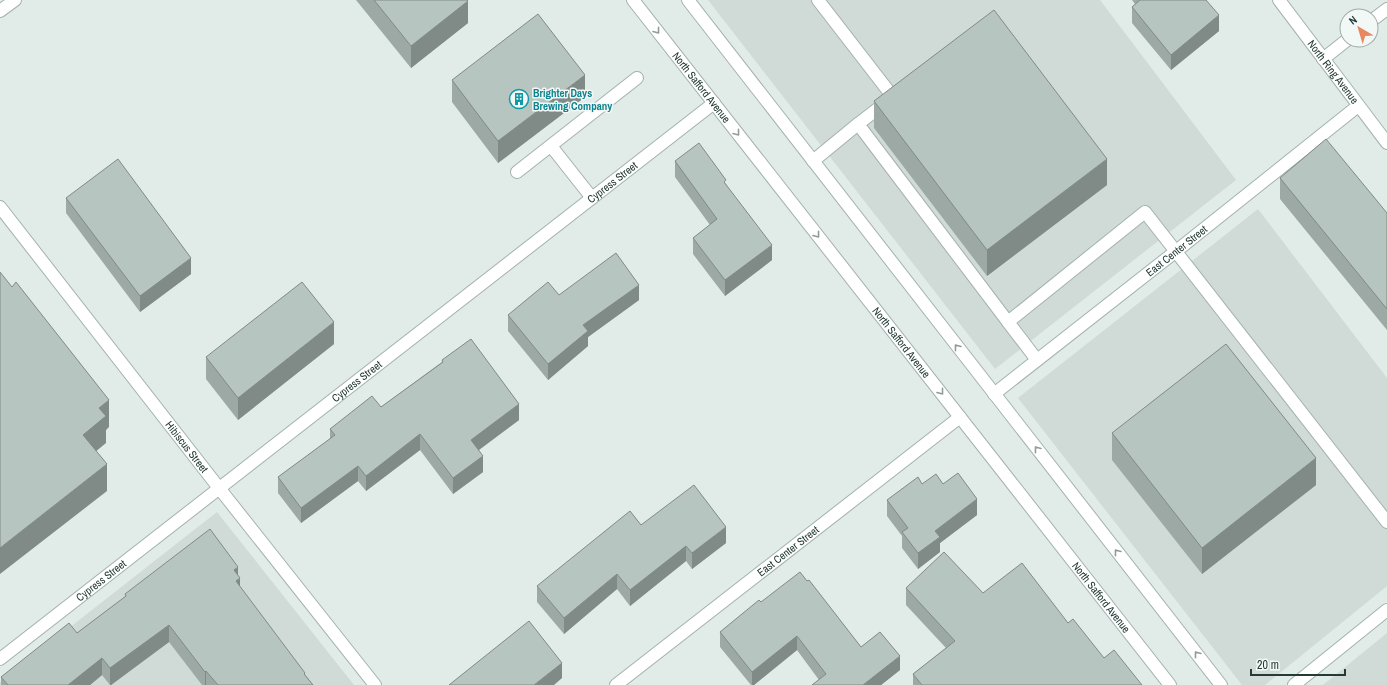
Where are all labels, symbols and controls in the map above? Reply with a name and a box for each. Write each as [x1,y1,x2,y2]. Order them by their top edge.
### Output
north arrow [1339,8,1379,48]
text: N [1346,13,1360,28]
one-way arrow [652,26,659,33]
street label: North Ring Avenue [1305,37,1362,106]
street label: North Safford Avenue [669,49,734,126]
place label: Brighter Days Brewing Company [533,86,612,113]
building icon: Brighter Days Brewing Company [508,88,530,110]
one-way arrow [732,128,739,135]
street label: Cypress Street [584,158,641,206]
street label: East Center Street [1143,222,1210,279]
one-way arrow [813,231,820,238]
street label: North Safford Avenue [869,304,933,381]
one-way arrow [955,344,962,351]
street label: Cypress Street [329,357,385,405]
one-way arrow [936,388,943,395]
street label: Hibiscus Street [162,418,212,476]
one-way arrow [1035,447,1042,454]
street label: East Center Street [754,522,822,579]
one-way arrow [1115,549,1122,556]
street label: Cypress Street [73,556,129,604]
street label: North Safford Avenue [1069,559,1133,636]
scale bar [1251,651,1345,677]
one-way arrow [1194,652,1201,659]
text: 20 m [1257,657,1279,673]

